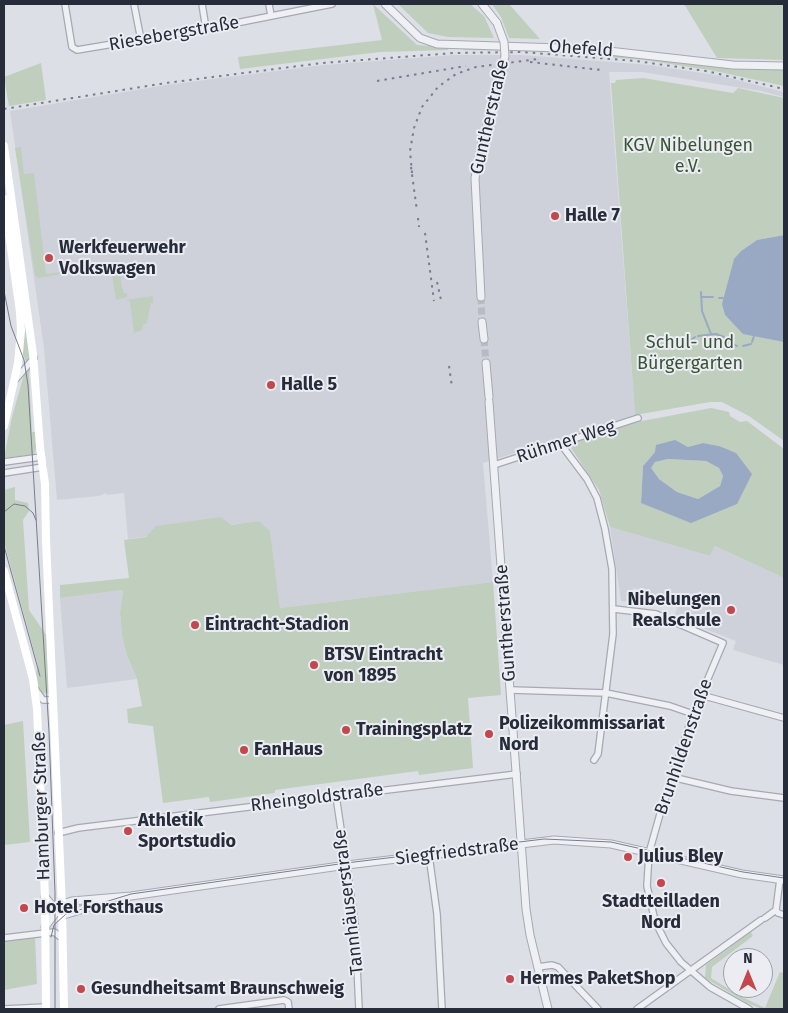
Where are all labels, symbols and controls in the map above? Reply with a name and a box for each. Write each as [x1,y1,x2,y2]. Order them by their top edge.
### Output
street label: Riesebergstraße [107,12,241,56]
street label: Ohefeld [548,36,614,62]
street label: Guntherstraße [466,57,514,177]
park label: KGV Nibelungen e.V. [623,135,753,178]
place label: Halle 7 [565,205,620,227]
marker: Halle 7 [549,210,561,222]
place label: Werkfeuerwehr Volkswagen [59,237,186,280]
marker: Werkfeuerwehr Volkswagen [43,252,55,264]
park label: Schul- und Bürgergarten [637,332,743,374]
place label: Halle 5 [281,374,337,396]
marker: Halle 5 [265,379,277,391]
street label: Rühmer Weg [514,416,618,468]
street label: Guntherstraße [491,564,521,682]
place label: Nibelungen Realschule [627,589,721,632]
marker: Nibelungen Realschule [725,604,737,616]
place label: Eintracht-Stadion [205,614,349,636]
marker: Eintracht-Stadion [189,619,201,631]
place label: BTSV Eintracht von 1895 [324,644,443,686]
marker: BTSV Eintracht von 1895 [308,659,320,671]
street label: Brunhildenstraße [651,676,717,818]
place label: Polizeikommissariat Nord [499,713,665,756]
place label: Trainingsplatz [356,719,472,741]
marker: Trainingsplatz [340,724,352,736]
marker: Polizeikommissariat Nord [483,728,495,740]
street label: Hamburger Straße [29,731,55,881]
place label: FanHaus [254,739,323,761]
marker: FanHaus [238,744,250,756]
street label: Rheingoldstraße [249,779,385,817]
place label: Athletik Sportstudio [138,810,236,852]
marker: Athletik Sportstudio [122,825,134,837]
street label: Tannhäuserstraße [329,828,369,976]
street label: Siegfriedstraße [394,834,520,870]
place label: Julius Bley [638,846,723,868]
marker: Julius Bley [622,851,634,863]
marker: Stadtteilladen Nord [655,877,667,889]
place label: Stadtteilladen Nord [602,891,720,934]
place label: Hotel Forsthaus [34,897,163,919]
marker: Hotel Forsthaus [18,902,30,914]
north arrow [723,948,773,998]
text: N [743,950,753,967]
place label: Hermes PaketShop [520,968,676,990]
marker: Hermes PaketShop [504,973,516,985]
place label: Gesundheitsamt Braunschweig [91,978,344,1000]
marker: Gesundheitsamt Braunschweig [75,983,87,995]

